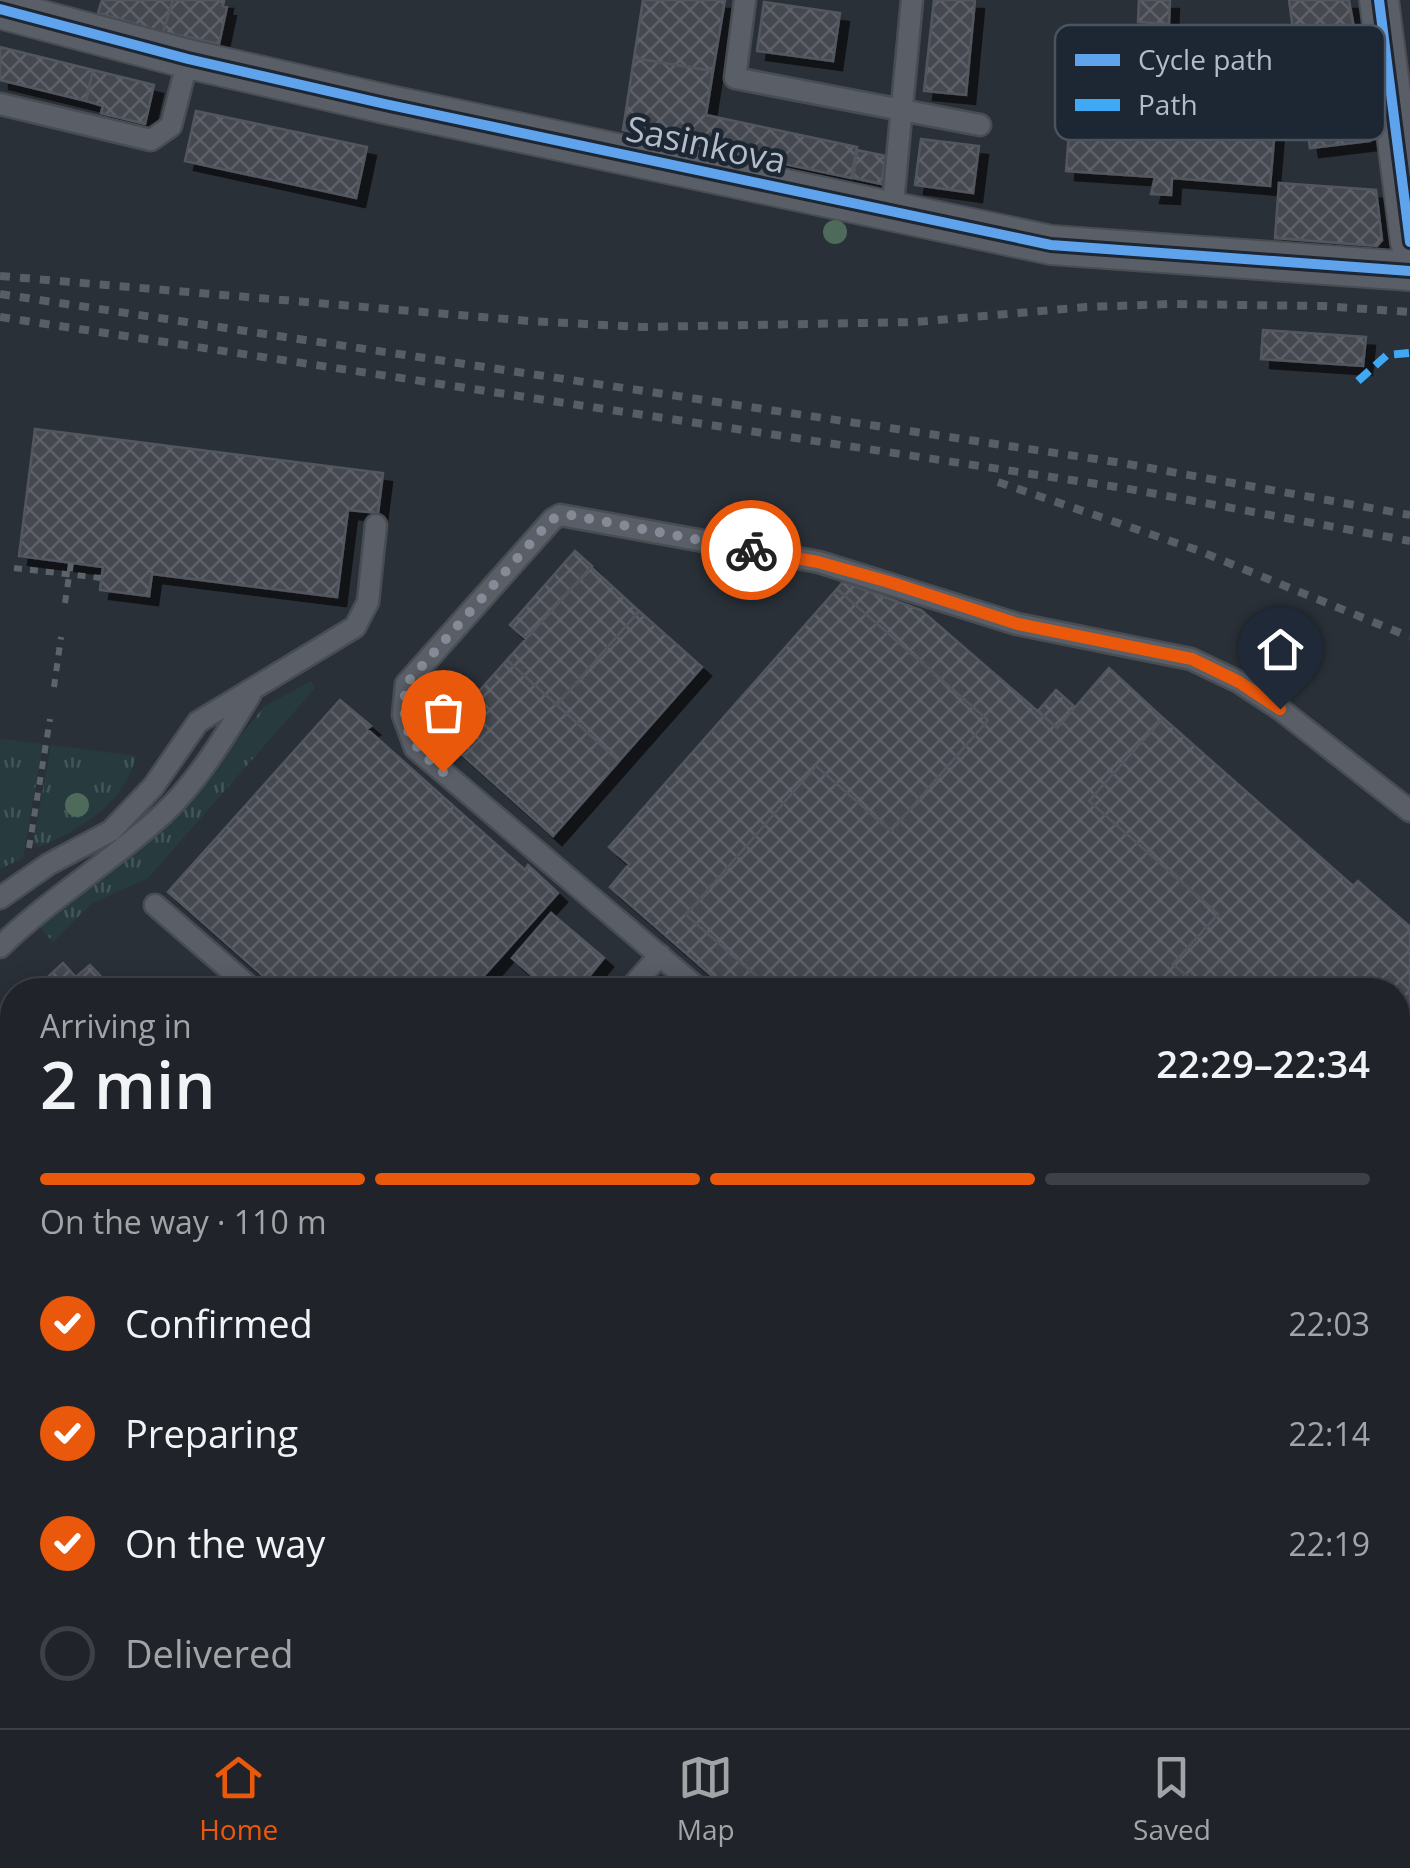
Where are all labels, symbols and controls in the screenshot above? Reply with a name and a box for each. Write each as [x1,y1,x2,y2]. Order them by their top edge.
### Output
legend [1055,25,1385,140]
text: Cycle path [1138,40,1273,78]
text: Path [1138,85,1198,123]
street label: Sasinkova [622,104,790,183]
courier [701,500,801,600]
icon: bike [724,523,779,578]
pin [1238,607,1323,710]
icon: home [1253,622,1308,677]
pin [401,670,486,773]
icon: bag [416,685,471,740]
text: Arriving in [40,1004,192,1047]
text: 22:29–22:34 [1156,1037,1370,1089]
text: 2 min [40,1040,215,1128]
text: On the way · 110 m [40,1200,327,1243]
icon: check [40,1296,95,1351]
text: Confirmed [125,1297,313,1349]
text: 22:03 [1288,1302,1370,1345]
icon: check [40,1406,95,1461]
text: Preparing [125,1407,298,1459]
text: 22:14 [1288,1412,1370,1455]
icon: check [40,1516,95,1571]
text: On the way [125,1517,325,1569]
text: 22:19 [1288,1522,1370,1565]
text: Delivered [125,1627,294,1679]
tab: Home [199,1750,278,1848]
tab: Map [677,1750,735,1848]
tab: Saved [1133,1750,1211,1848]

